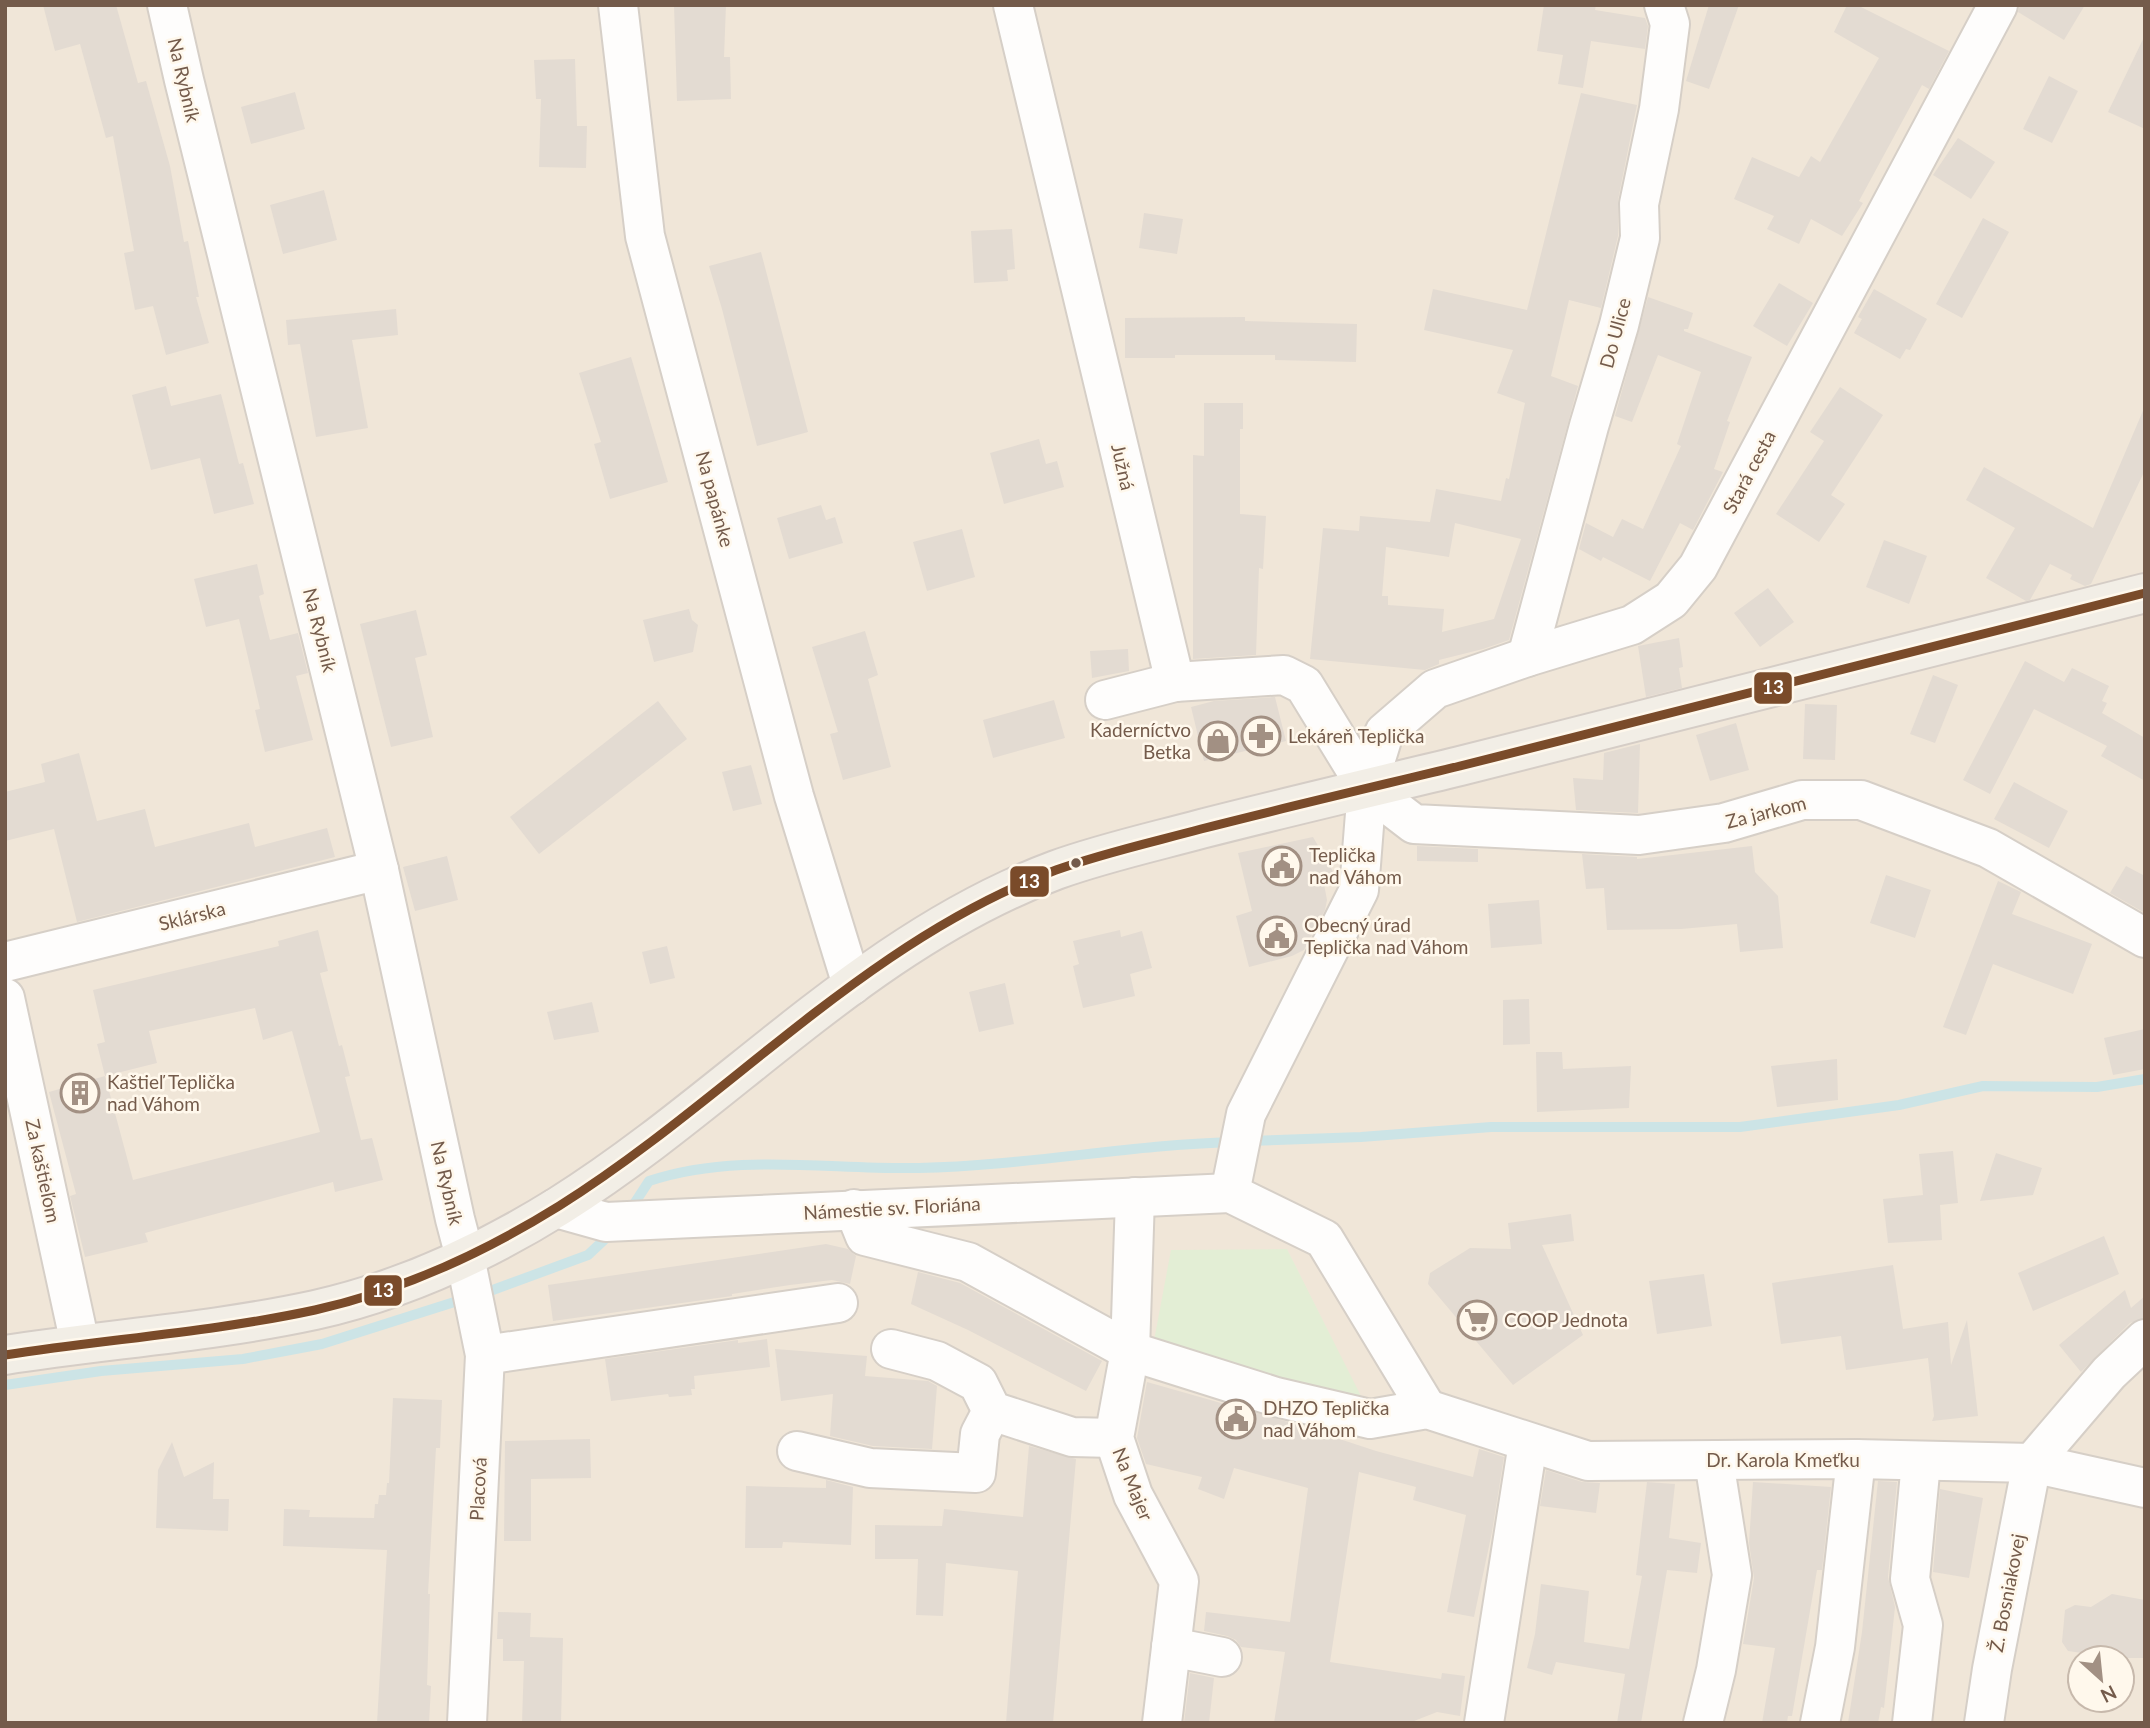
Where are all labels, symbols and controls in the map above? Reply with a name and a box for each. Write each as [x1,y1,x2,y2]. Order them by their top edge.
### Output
street label: Na Rybník [164,36,205,125]
street label: Do Ulice [1594,295,1635,370]
street label: Stará cesta [1717,426,1780,517]
street label: Južná [1107,441,1140,492]
street label: Na papánke [692,448,739,549]
street label: Na Rybník [299,586,342,675]
line badge: 13 [1753,671,1793,705]
text: 13 [1762,675,1784,698]
pharmacy icon: Lekáreň Teplička [1240,715,1282,757]
place label: Kaderníctvo Betka [1090,718,1191,763]
shop icon: Kaderníctvo Betka [1197,720,1239,762]
place label: Lekáreň Teplička [1288,724,1424,747]
street label: Za jarkom [1723,790,1808,833]
place label: Teplička nad Váhom [1309,843,1402,888]
public building icon: Teplička nad Váhom [1261,845,1303,887]
unlabelled marker [1069,856,1083,870]
line badge: 13 [1009,865,1050,898]
text: 13 [1018,869,1040,892]
street label: Sklárska [156,896,228,935]
place label: Obecný úrad Teplička nad Váhom [1304,913,1468,958]
public building icon: Obecný úrad Teplička nad Váhom [1256,915,1298,957]
place label: Kaštieľ Teplička nad Váhom [107,1070,235,1115]
building icon: Kaštieľ Teplička nad Váhom [59,1072,101,1114]
street label: Za kaštieľom [21,1117,66,1225]
street label: Na Rybník [427,1139,468,1228]
street label: Námestie sv. Floriána [803,1191,981,1224]
line badge: 13 [363,1274,403,1307]
text: 13 [372,1278,394,1301]
supermarket icon: COOP Jednota [1456,1299,1498,1341]
place label: COOP Jednota [1504,1308,1628,1331]
place label: DHZO Teplička nad Váhom [1263,1396,1389,1441]
public building icon: DHZO Teplička nad Váhom [1215,1398,1257,1440]
street label: Na Majer [1108,1444,1159,1524]
street label: Dr. Karola Kmeťku [1706,1448,1860,1471]
street label: Placová [464,1457,491,1521]
street label: Ž. Bosniakovej [1984,1532,2029,1654]
north arrow [2066,1644,2136,1714]
text: N [2097,1681,2121,1708]

